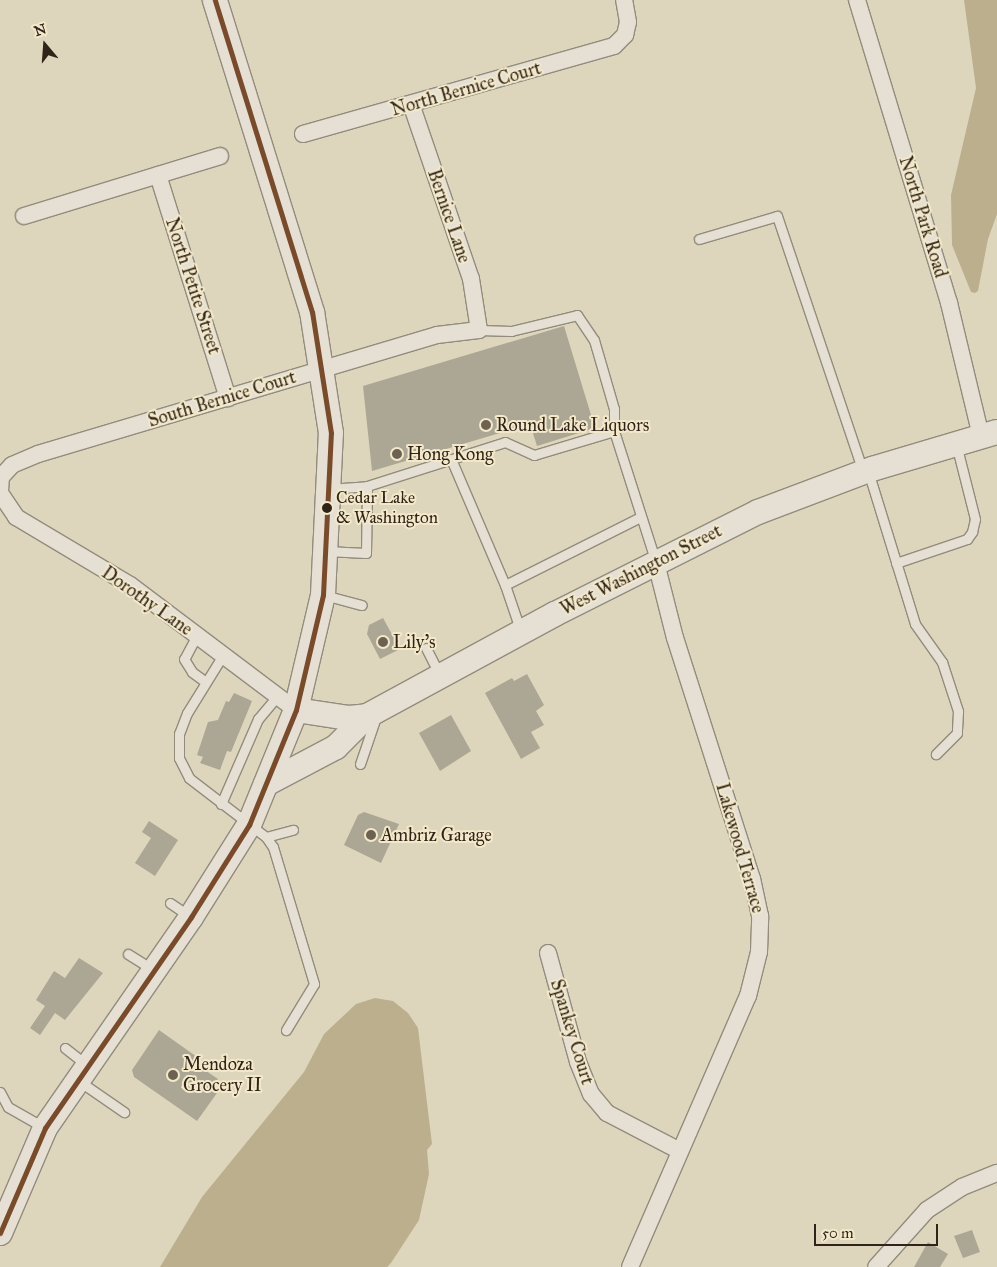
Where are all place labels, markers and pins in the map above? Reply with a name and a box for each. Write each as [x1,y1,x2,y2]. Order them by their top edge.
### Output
place label: Round Lake Liquors [496,414,649,436]
marker: Round Lake Liquors [480,419,492,431]
place label: Hong Kong [407,443,493,465]
marker: Hong Kong [391,448,403,460]
place label: Cedar Lake & Washington [336,488,438,528]
marker: Cedar Lake & Washington [322,503,332,513]
place label: Lily's [393,631,436,653]
marker: Lily's [377,636,389,648]
place label: Ambriz Garage [381,824,492,846]
marker: Ambriz Garage [365,829,377,841]
place label: Mendoza Grocery II [183,1054,262,1096]
marker: Mendoza Grocery II [167,1069,179,1081]

